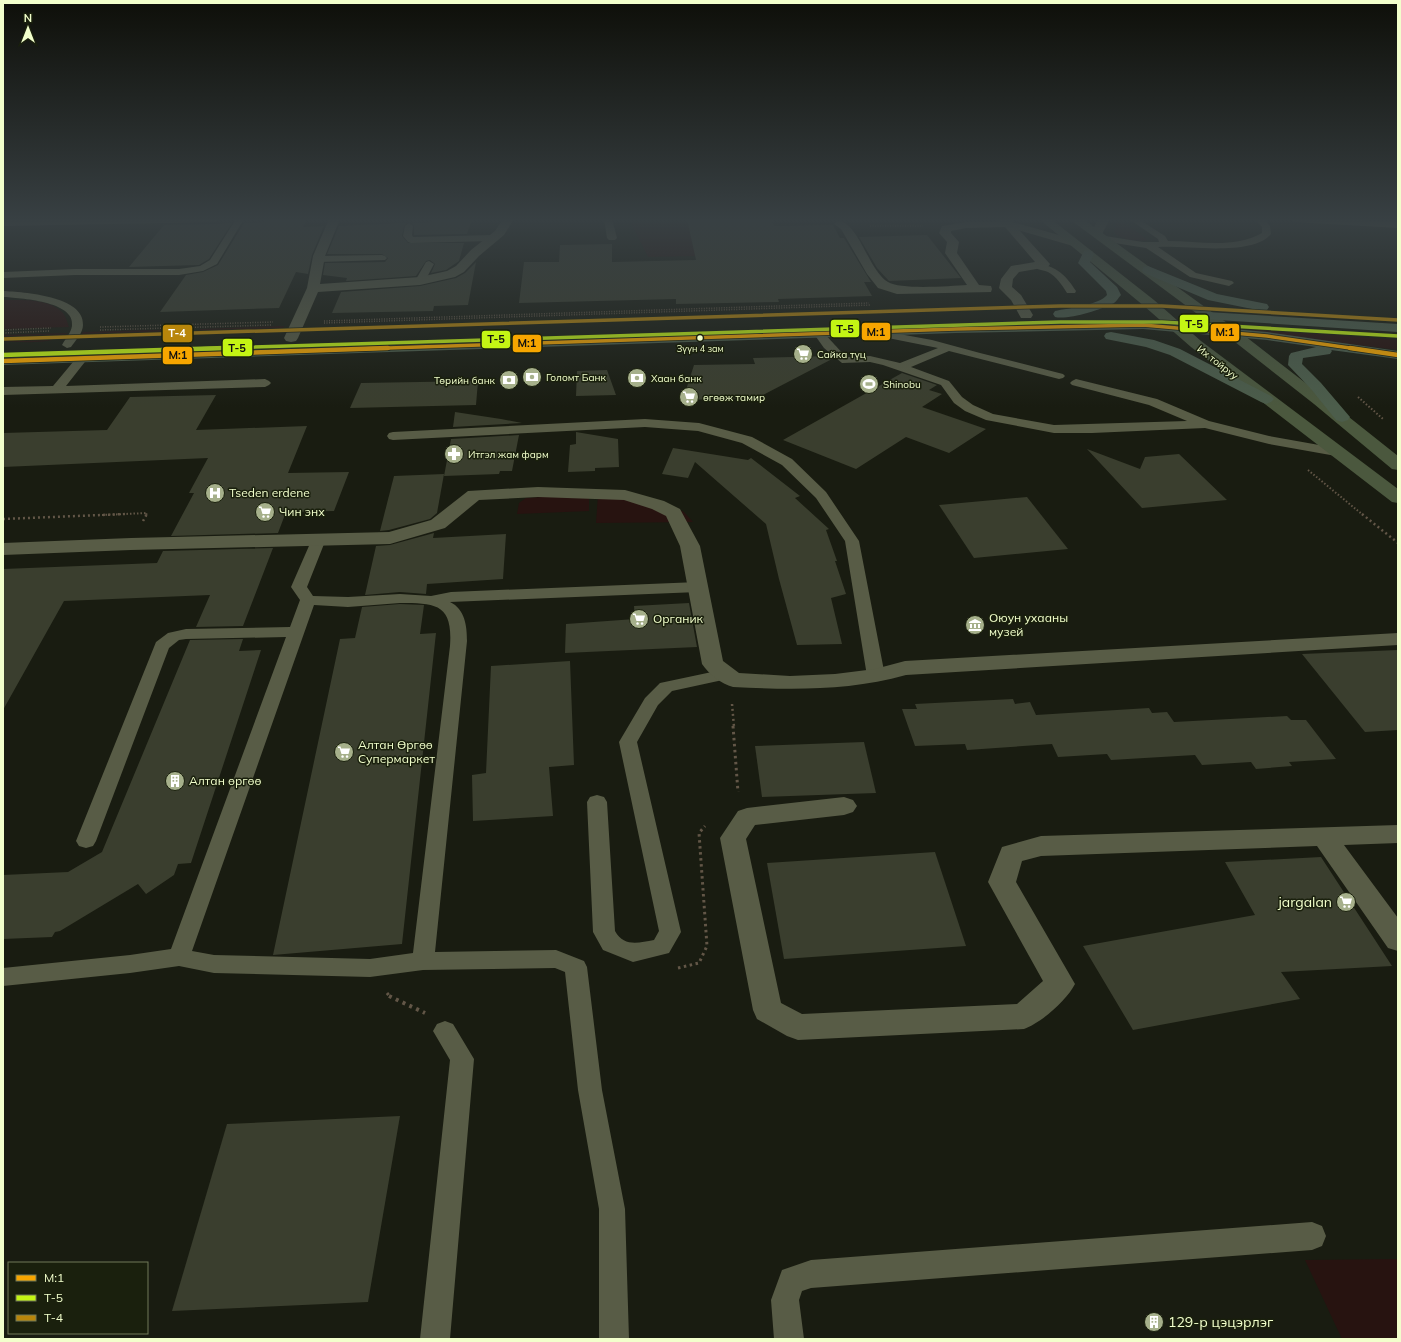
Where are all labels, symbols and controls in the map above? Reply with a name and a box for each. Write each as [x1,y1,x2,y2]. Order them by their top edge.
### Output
north arrow [8,8,48,48]
text: N [24,11,32,25]
line badge: Т-5 [1179,314,1209,333]
text: Т-5 [1185,317,1203,331]
line badge: Т-5 [830,319,860,338]
text: Т-5 [836,322,854,336]
line badge: М:1 [861,322,891,341]
line badge: М:1 [1210,323,1240,342]
line badge: Т-4 [162,324,193,343]
text: М:1 [867,325,886,339]
text: М:1 [1216,325,1235,339]
text: Т-4 [168,326,186,340]
line badge: Т-5 [481,330,511,349]
text: Т-5 [487,332,505,346]
marker: Зүүн 4 зам [695,333,705,343]
line badge: М:1 [512,334,542,353]
text: М:1 [518,336,537,350]
line badge: Т-5 [222,338,253,357]
text: Т-5 [228,341,246,355]
street label: Их тойруу [1195,342,1241,383]
place label: Зүүн 4 зам [676,343,724,354]
supermarket icon: Сайка түц [792,343,814,365]
line badge: М:1 [162,346,193,365]
text: М:1 [169,348,188,362]
place label: Сайка түц [817,348,866,361]
bank icon: Голомт Банк [521,366,543,388]
bank icon: Хаан банк [626,367,648,389]
bank icon: Төрийн банк [498,369,520,391]
place label: Голомт Банк [546,371,606,384]
place label: Хаан банк [651,372,702,385]
sports icon: Shinobu [858,373,880,395]
place label: Төрийн банк [434,374,496,387]
place label: Shinobu [883,378,921,391]
supermarket icon: өгөөж тамир [678,386,700,408]
place label: өгөөж тамир [703,391,765,404]
pharmacy icon: Итгэл жам фарм [443,443,465,465]
place label: Итгэл жам фарм [468,448,549,461]
hospital icon: Tseden erdene [204,482,226,504]
place label: Tseden erdene [229,485,310,500]
supermarket icon: Чин энх [254,501,276,523]
place label: Чин энх [279,504,325,519]
supermarket icon: Органик [628,608,650,630]
place label: Оюун ухааны музей [989,610,1068,639]
place label: Органик [653,611,704,626]
museum icon: Оюун ухааны музей [964,614,986,636]
place label: Алтан Өргөө Супермаркет [358,737,435,766]
supermarket icon: Алтан Өргөө Супермаркет [333,741,355,763]
building icon: Алтан өргөө [164,770,186,792]
place label: Алтан өргөө [189,773,262,788]
supermarket icon: jargalan [1335,891,1357,913]
place label: jargalan [1277,893,1332,911]
legend [8,1262,148,1334]
text: М:1 [44,1270,64,1285]
text: Т-5 [44,1290,63,1305]
text: Т-4 [44,1310,63,1325]
building icon: 129-р цэцэрлэг [1143,1311,1165,1333]
place label: 129-р цэцэрлэг [1168,1313,1274,1331]

